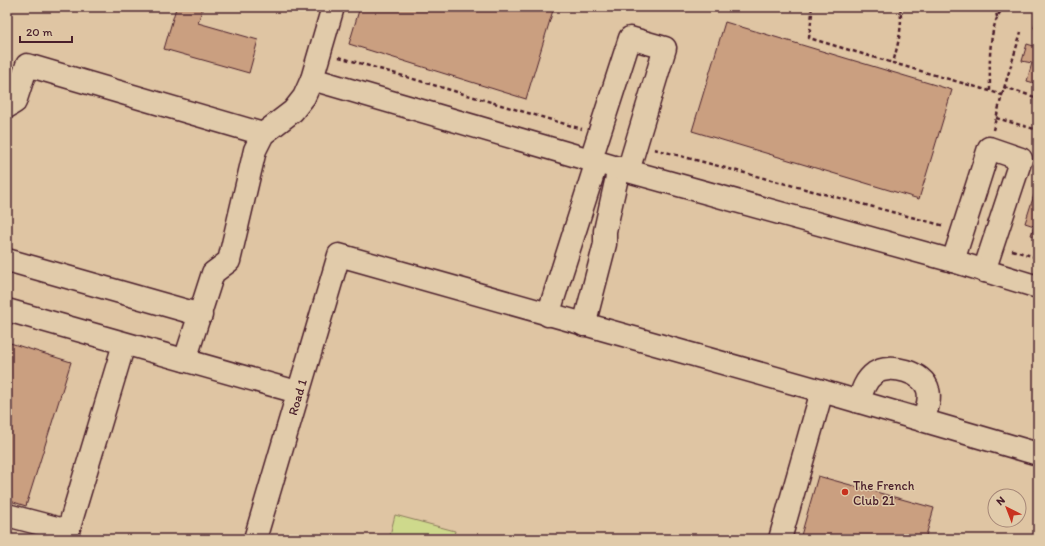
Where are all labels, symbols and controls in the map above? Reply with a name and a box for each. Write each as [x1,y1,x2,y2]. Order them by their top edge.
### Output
scale bar [20,18,72,44]
text: 20 m [26,25,53,39]
street label: Road 1 [285,377,310,417]
place label: The French Club 21 [853,478,915,508]
marker: The French Club 21 [840,487,850,497]
north arrow [987,488,1027,528]
text: N [994,494,1008,508]

